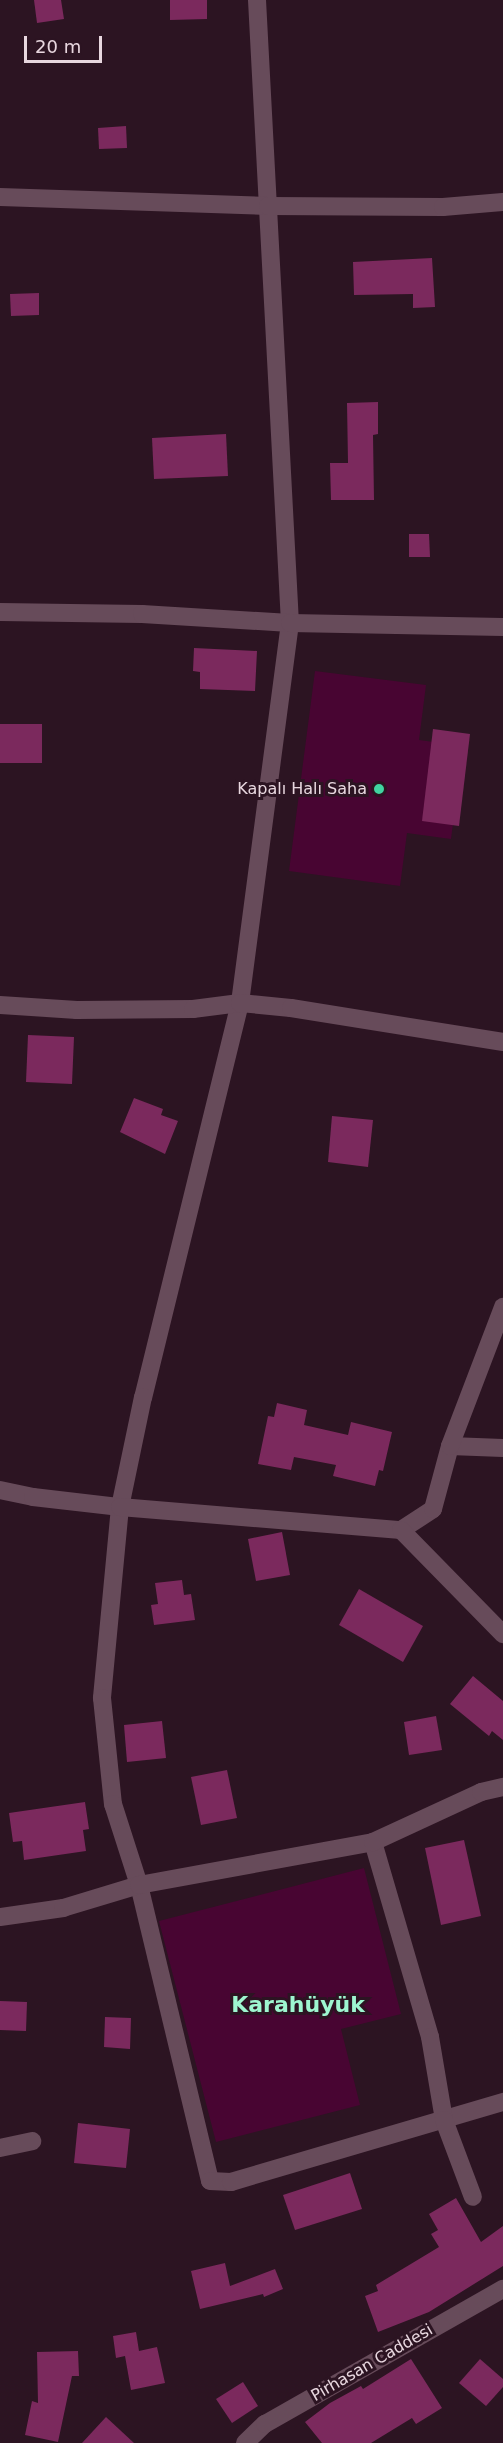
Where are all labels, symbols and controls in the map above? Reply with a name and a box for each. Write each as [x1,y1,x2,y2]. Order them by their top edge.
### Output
scale bar [27,24,105,62]
text: 20 m [35,36,81,57]
place label: Kapalı Halı Saha [237,779,367,799]
marker: Kapalı Halı Saha [372,782,386,796]
district label: Karahüyük [231,1992,365,2018]
street label: Pirhasan Caddesi [308,2320,436,2406]

